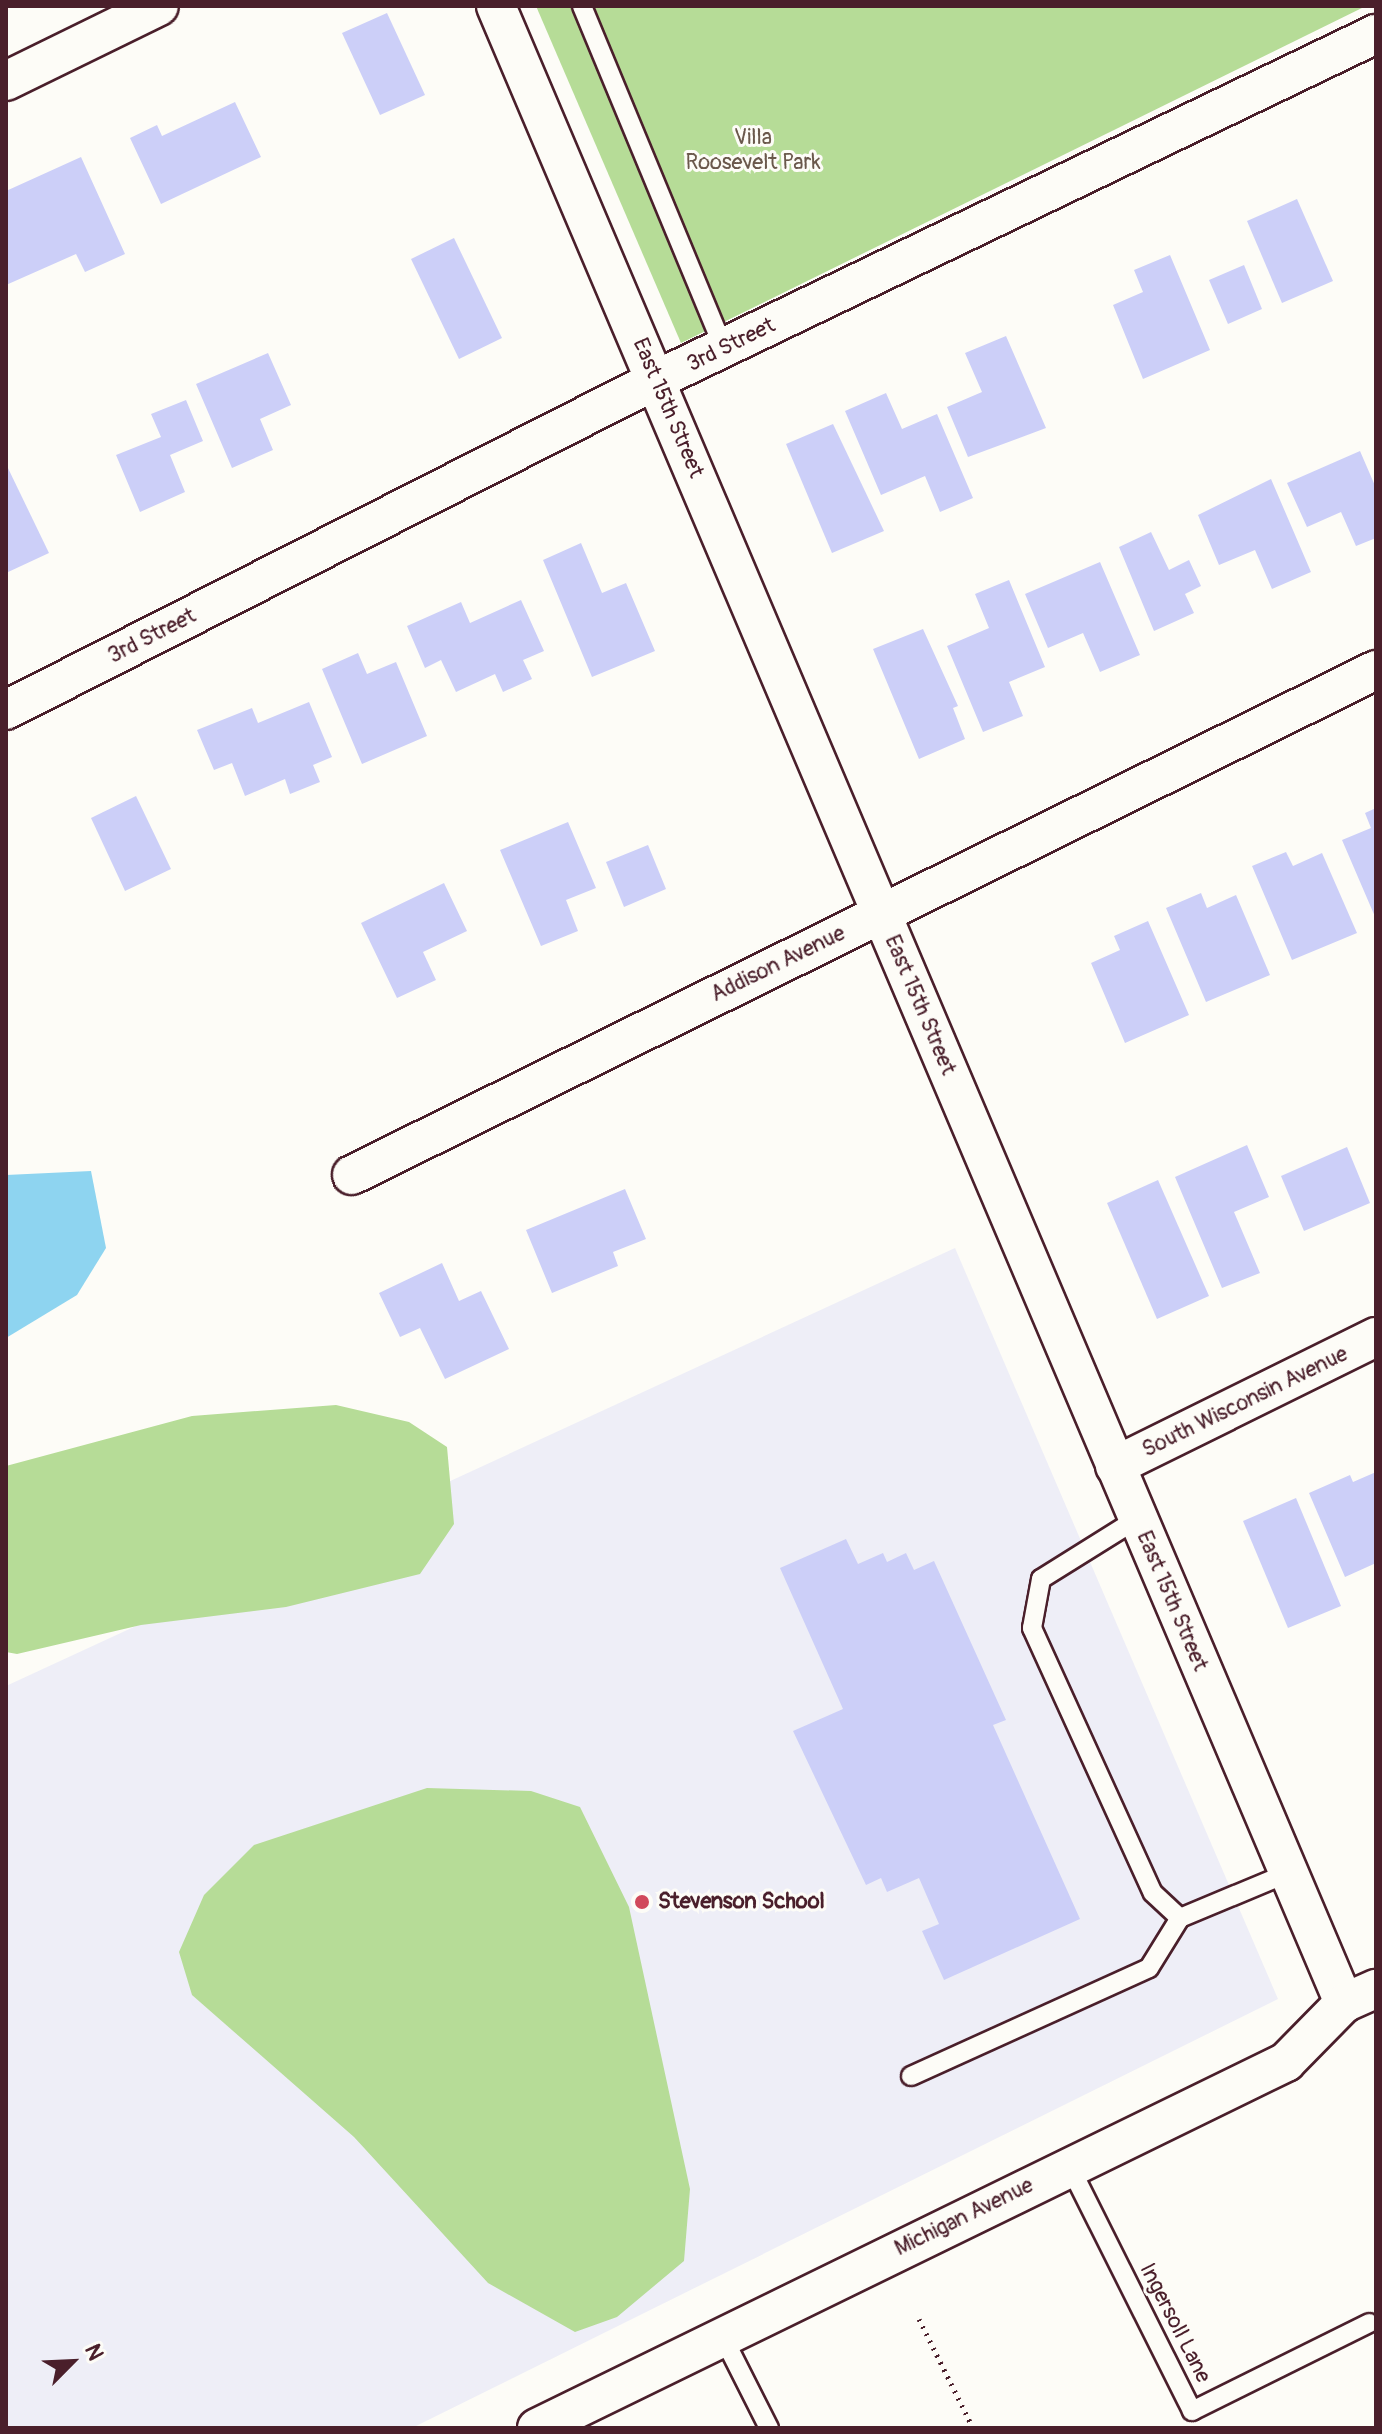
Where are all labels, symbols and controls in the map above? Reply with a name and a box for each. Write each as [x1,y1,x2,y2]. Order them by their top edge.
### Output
park label: Villa Roosevelt Park [685,124,821,176]
street label: 3rd Street [683,312,779,378]
street label: East 15th Street [627,334,709,482]
street label: 3rd Street [104,603,200,669]
street label: Addison Avenue [707,920,849,1008]
street label: East 15th Street [879,931,961,1079]
street label: South Wisconsin Avenue [1138,1341,1352,1463]
street label: East 15th Street [1131,1527,1213,1675]
place label: Stevenson School [658,1889,825,1915]
marker: Stevenson School [633,1893,651,1911]
street label: Michigan Avenue [890,2172,1038,2262]
street label: Ingersoll Lane [1134,2259,1216,2387]
north arrow [32,2322,112,2402]
text: N [78,2340,110,2365]

